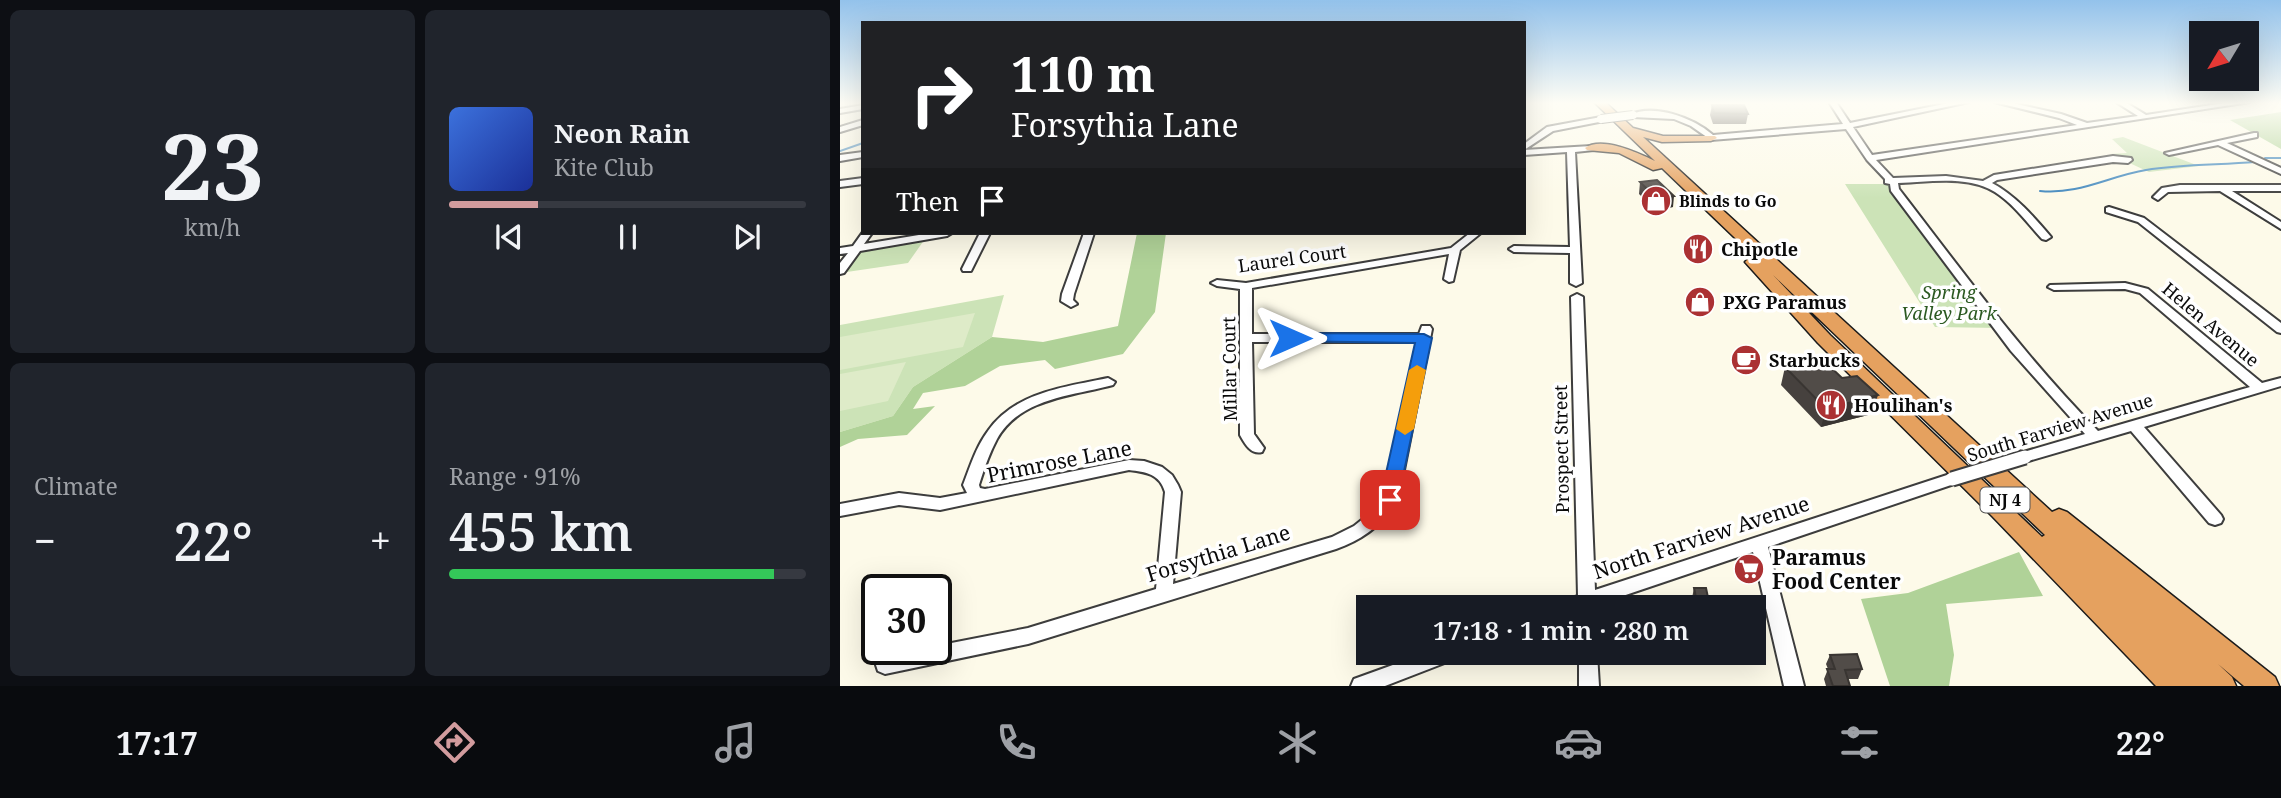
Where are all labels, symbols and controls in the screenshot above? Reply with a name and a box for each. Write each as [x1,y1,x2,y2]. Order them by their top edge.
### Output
north arrow [2189,21,2259,91]
map controls [2189,21,2259,91]
text: 110 m [1011,40,1155,106]
icon: right [896,49,987,140]
text: 23 [161,103,264,227]
text: Forsythia Lane [1011,103,1239,146]
text: Neon Rain [554,115,690,151]
text: Kite Club [554,151,654,183]
icon: arrive [973,182,1011,220]
text: Then [896,183,959,219]
shop icon: Blinds to Go [1639,184,1673,218]
place label: Blinds to Go [1679,190,1777,212]
text: km/h [184,211,241,243]
icon: previous [490,218,528,256]
icon: pause [609,218,647,256]
icon: next [728,218,766,256]
restaurant icon: Chipotle [1681,232,1715,266]
place label: Chipotle [1721,237,1798,261]
street label: Laurel Court [1236,239,1348,277]
street label: Helen Avenue [2157,276,2265,372]
park label: Spring Valley Park [1901,280,1998,325]
shop icon: PXG Paramus [1683,285,1717,319]
place label: PXG Paramus [1723,290,1847,314]
position arrow [1253,301,1327,375]
street label: Millar Court [1216,316,1242,422]
cafe icon: Starbucks [1729,343,1763,377]
place label: Starbucks [1769,348,1861,372]
street label: Prospect Street [1548,384,1574,514]
street label: South Farview Avenue [1964,387,2156,467]
restaurant icon: Houlihan's [1814,388,1848,422]
place label: Houlihan's [1854,393,1953,417]
street label: Primrose Lane [984,433,1134,489]
text: Range · 91% [449,460,581,492]
text: Climate [34,470,118,502]
pin [1360,470,1420,530]
icon: arrive [1371,481,1409,519]
road number: NJ 4 [1980,488,2030,512]
street label: North Farview Avenue [1589,489,1813,585]
text: 455 km [449,495,633,566]
text: 22° [173,505,253,576]
text: − [34,514,56,566]
text: + [370,514,391,566]
street label: Forsythia Lane [1143,518,1293,588]
place label: Paramus Food Center [1772,543,1901,595]
supermarket icon: Paramus Food Center [1732,552,1766,586]
speed limit sign: 30 [861,574,952,665]
text: 17:18 · 1 min · 280 m [1433,612,1689,648]
icon: directions [430,718,479,767]
icon: music [711,718,760,767]
icon: phone [992,718,1041,767]
icon: climate [1273,718,1322,767]
icon: car [1554,718,1603,767]
icon: filters [1835,718,1884,767]
text: 17:17 [116,721,198,764]
text: 22° [2116,721,2165,764]

